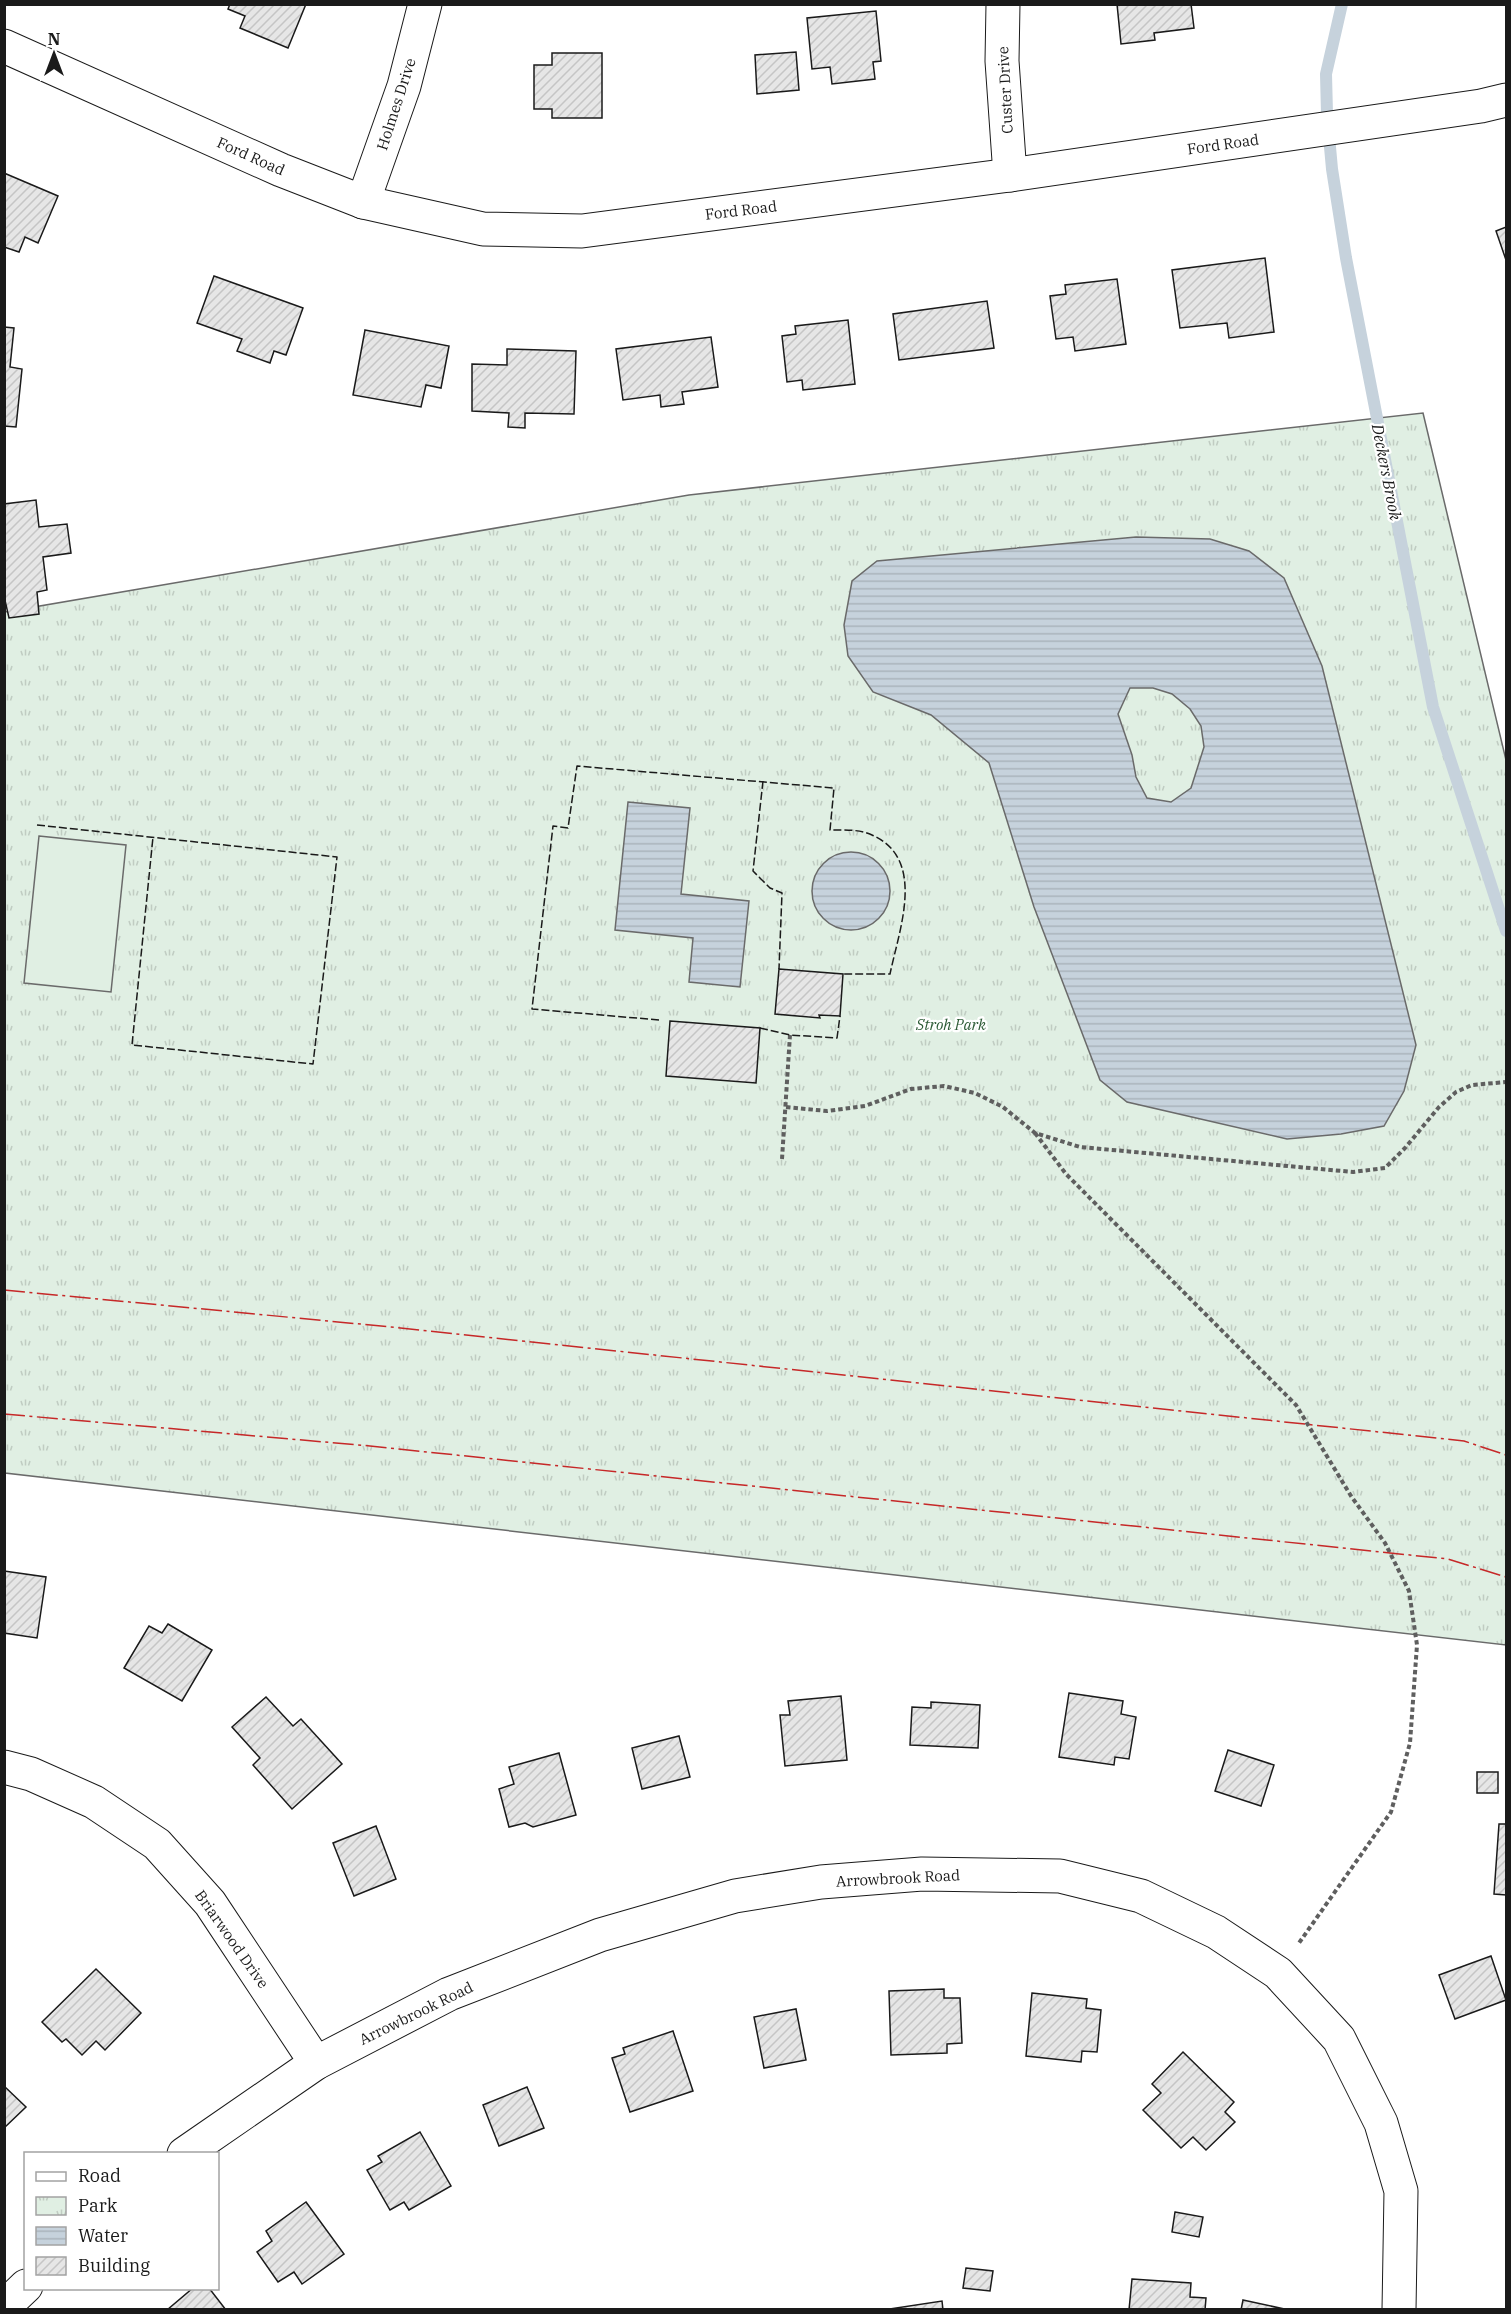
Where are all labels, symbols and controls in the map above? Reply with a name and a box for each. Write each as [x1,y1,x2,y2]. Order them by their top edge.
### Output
north arrow [24,24,84,84]
text: N [48,29,60,49]
street label: Custer Drive [993,46,1017,134]
street label: Holmes Drive [372,56,420,152]
street label: Ford Road [1186,130,1260,158]
street label: Ford Road [214,133,288,179]
street label: Ford Road [704,196,778,224]
water label: Deckers Brook [1368,421,1406,522]
park label: Stroh Park [915,1015,986,1034]
street label: Arrowbrook Road [835,1865,961,1891]
street label: Briarwood Drive [191,1886,273,1992]
street label: Arrowbrook Road [356,1977,476,2049]
legend [24,2152,219,2290]
text: Road [78,2164,121,2187]
text: Park [78,2194,118,2217]
text: Water [78,2224,128,2247]
text: Building [78,2254,150,2277]

